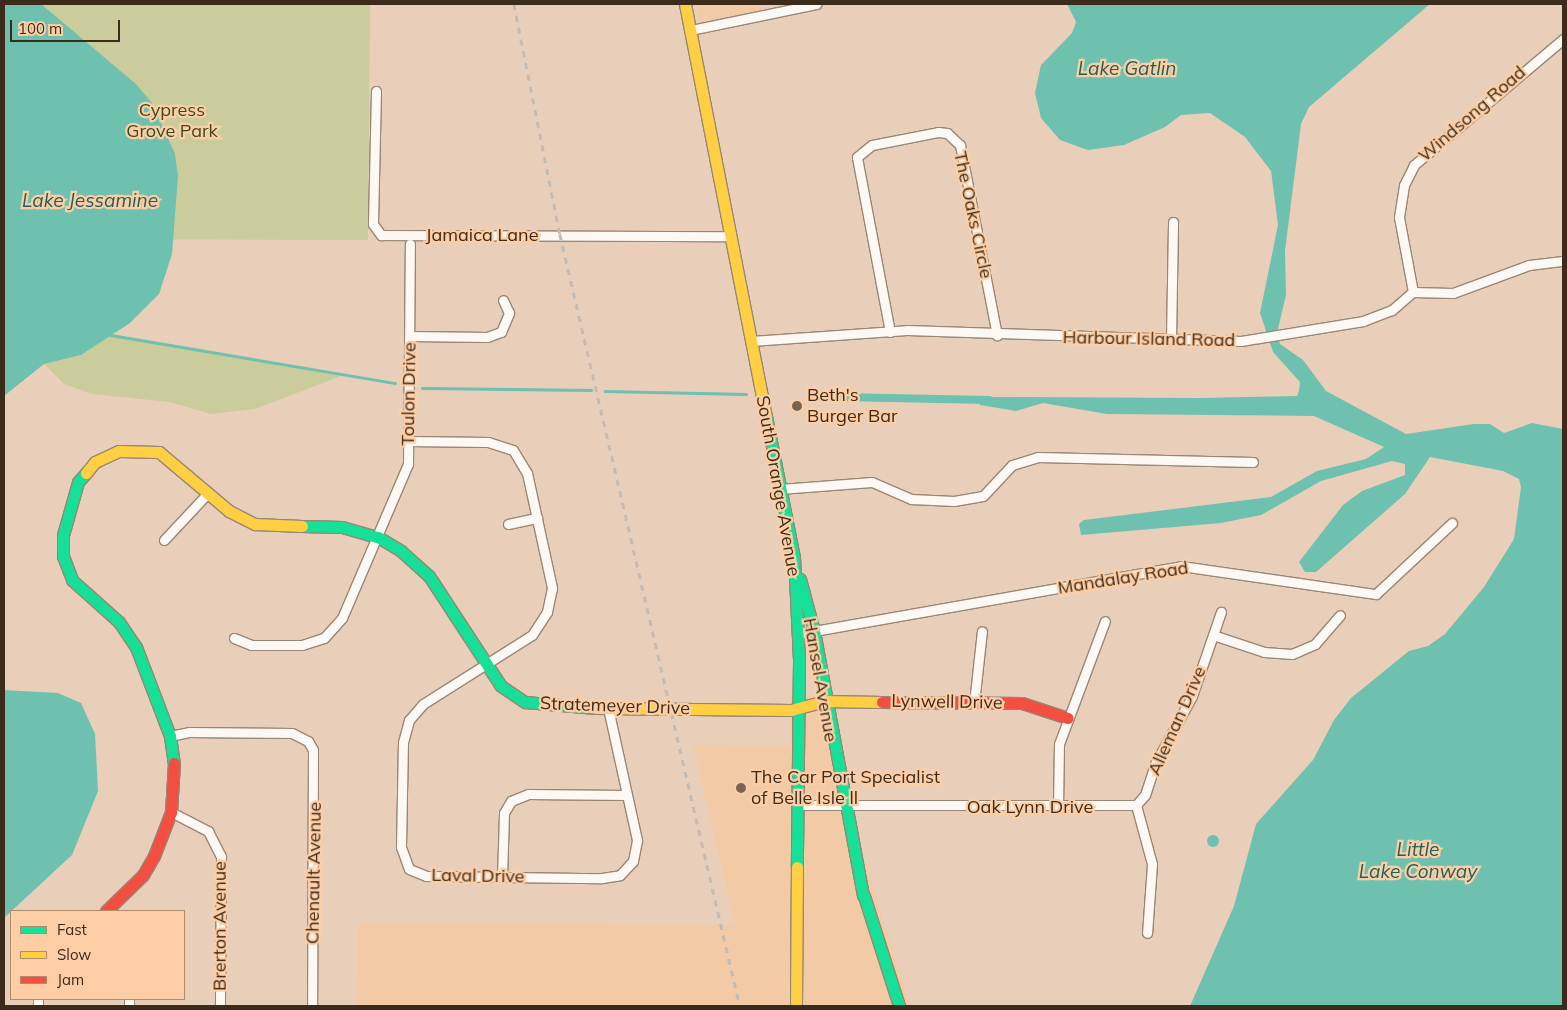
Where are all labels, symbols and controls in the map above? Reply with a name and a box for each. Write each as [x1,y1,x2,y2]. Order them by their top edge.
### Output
scale bar [12,10,122,42]
text: 100 m [18,19,62,38]
water label: Lake Gatlin [1078,58,1176,80]
street label: Windsong Road [1414,62,1530,166]
park label: Cypress Grove Park [126,100,218,142]
street label: The Oaks Circle [949,149,997,281]
water label: Lake Jessamine [22,190,158,212]
street label: Jamaica Lane [426,224,538,246]
street label: Harbour Island Road [1062,327,1236,351]
street label: Toulon Drive [397,342,421,446]
place label: Beth's Burger Bar [807,385,897,428]
street label: South Orange Avenue [751,394,805,578]
marker: Beth's Burger Bar [791,400,803,412]
street label: Mandalay Road [1056,557,1190,599]
street label: Hansel Avenue [798,616,842,744]
street label: Alleman Drive [1143,663,1211,779]
street label: Lynwell Drive [891,690,1003,714]
street label: Stratemeyer Drive [540,693,690,719]
place label: The Car Port Specialist of Belle Isle ll [751,767,940,810]
marker: The Car Port Specialist of Belle Isle ll [735,782,747,794]
street label: Oak Lynn Drive [967,796,1093,818]
street label: Chenault Avenue [302,802,326,944]
water label: Little Lake Conway [1359,839,1477,883]
street label: Brerton Avenue [209,861,231,991]
street label: Laval Drive [431,864,525,888]
legend [10,910,185,1000]
text: Fast [57,920,87,939]
text: Slow [57,945,91,964]
text: Jam [57,970,84,989]

